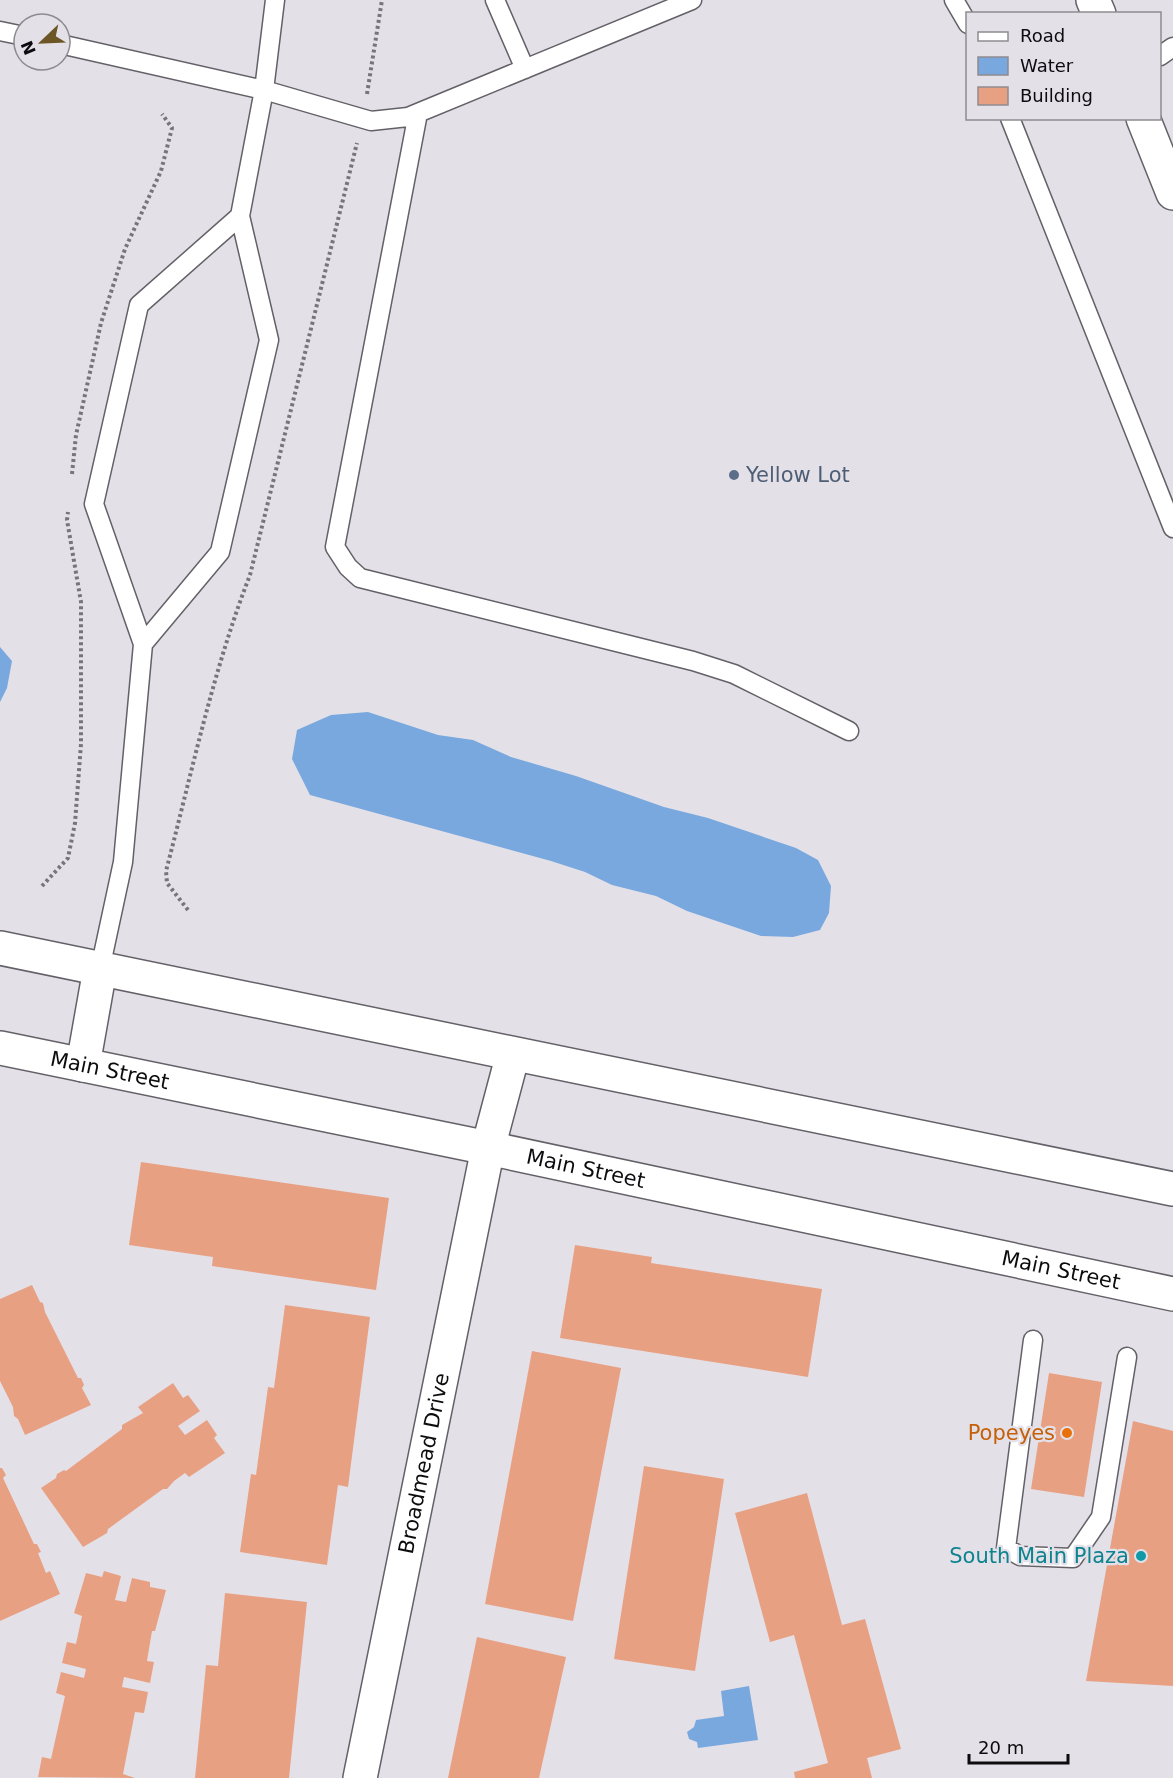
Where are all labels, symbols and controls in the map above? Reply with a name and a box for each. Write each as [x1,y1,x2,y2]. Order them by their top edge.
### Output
north arrow [12,12,72,72]
legend [966,12,1161,120]
text: Road [1020,25,1065,46]
text: N [17,38,40,58]
text: Water [1020,55,1074,76]
text: Building [1020,85,1093,106]
place label: Yellow Lot [745,463,850,487]
marker: Yellow Lot [727,468,741,482]
street label: Main Street [48,1047,171,1094]
street label: Main Street [524,1145,647,1193]
street label: Main Street [999,1246,1123,1294]
street label: Broadmead Drive [394,1371,454,1556]
place label: Popeyes [968,1421,1055,1445]
marker: Popeyes [1060,1426,1074,1440]
place label: South Main Plaza [949,1544,1129,1568]
marker: South Main Plaza [1134,1549,1148,1563]
scale bar [969,1727,1068,1765]
text: 20 m [978,1737,1024,1758]

